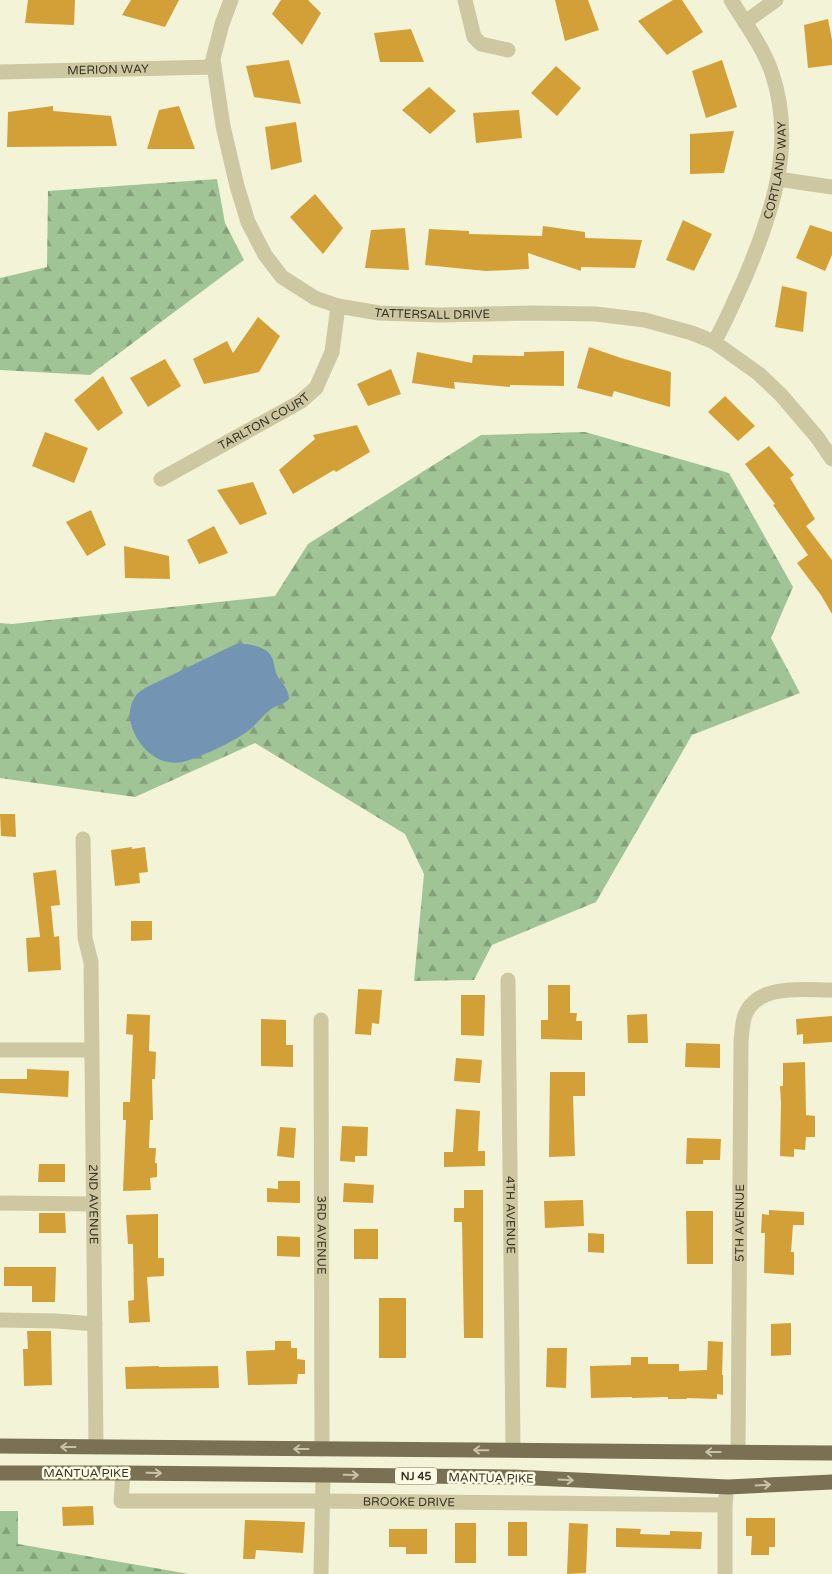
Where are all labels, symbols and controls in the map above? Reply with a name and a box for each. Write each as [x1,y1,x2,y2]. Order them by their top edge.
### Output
street label: MERION WAY [67,62,149,77]
street label: CORTLAND WAY [761,121,789,221]
street label: TATTERSALL DRIVE [373,305,491,322]
street label: TARLTON COURT [216,389,313,453]
street label: 2ND AVENUE [86,1164,101,1245]
street label: 4TH AVENUE [503,1176,518,1254]
street label: 5TH AVENUE [732,1184,747,1262]
street label: 3RD AVENUE [314,1195,329,1275]
one-way arrow [61,1442,77,1452]
one-way arrow [293,1444,310,1454]
one-way arrow [473,1445,490,1455]
one-way arrow [706,1447,722,1457]
street label: MANTUA PIKE [43,1466,129,1480]
one-way arrow [145,1468,161,1478]
road number: NJ 45 [395,1468,437,1484]
one-way arrow [342,1470,359,1480]
street label: MANTUA PIKE [448,1470,534,1486]
one-way arrow [558,1475,574,1484]
one-way arrow [755,1481,771,1490]
street label: BROOKE DRIVE [363,1494,455,1509]

